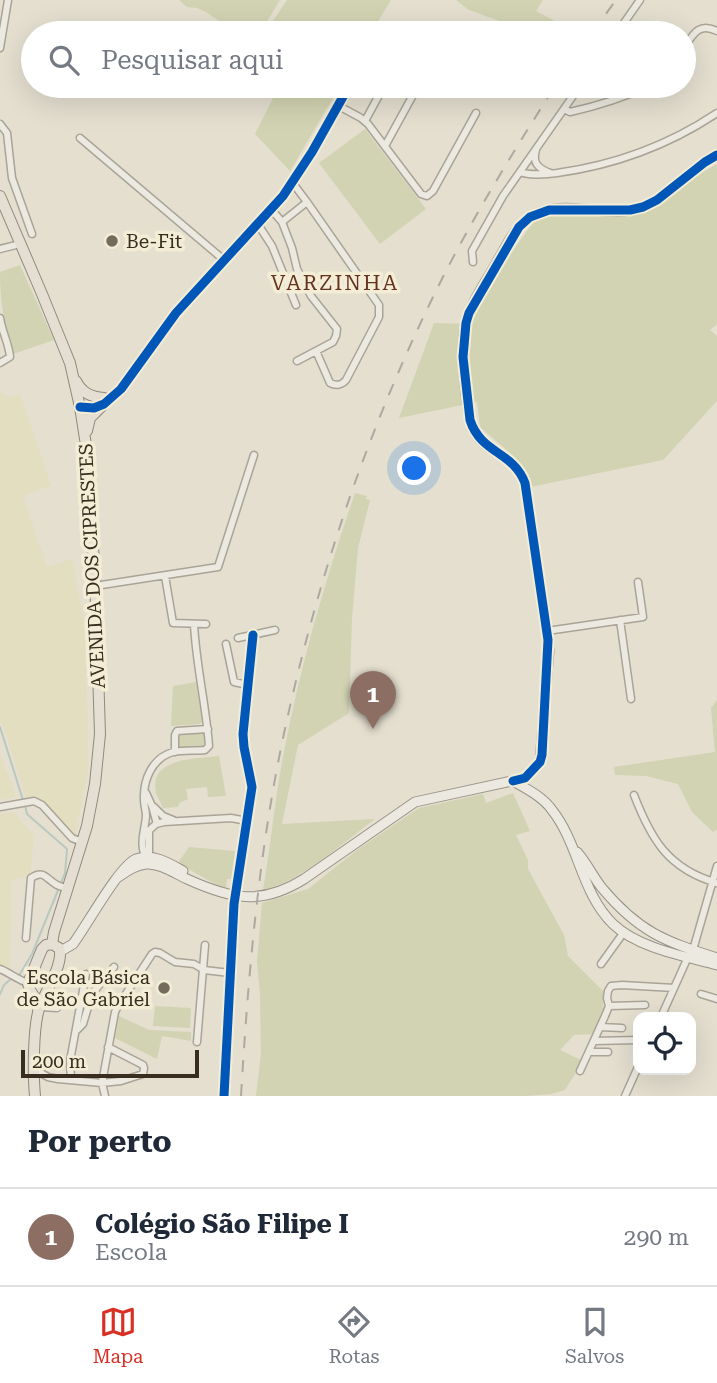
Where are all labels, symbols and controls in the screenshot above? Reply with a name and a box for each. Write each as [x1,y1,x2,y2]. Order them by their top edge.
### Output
search box [21,21,696,98]
icon: search [45,41,83,79]
text: Pesquisar aqui [101,45,283,75]
place label: Be-Fit [126,230,182,253]
marker: Be-Fit [104,233,120,249]
district label: VARZINHA [271,271,399,295]
street label: AVENIDA DOS CIPRESTES [74,443,110,689]
your location [397,451,431,485]
pin: 1 [350,671,396,729]
place label: Escola Básica de São Gabriel [16,966,151,1011]
marker: Escola Básica de São Gabriel [156,980,172,996]
map controls [633,1012,696,1075]
button: locate [633,1012,696,1075]
scale bar [21,1047,200,1079]
text: 200 m [32,1050,86,1073]
text: Por perto [28,1124,172,1159]
text: Colégio São Filipe I [95,1209,349,1239]
text: 1 [45,1224,57,1251]
text: 290 m [624,1224,689,1251]
text: Escola [95,1239,167,1266]
tab: Mapa [93,1303,143,1368]
tab: Rotas [329,1303,380,1368]
tab: Salvos [565,1303,624,1368]

